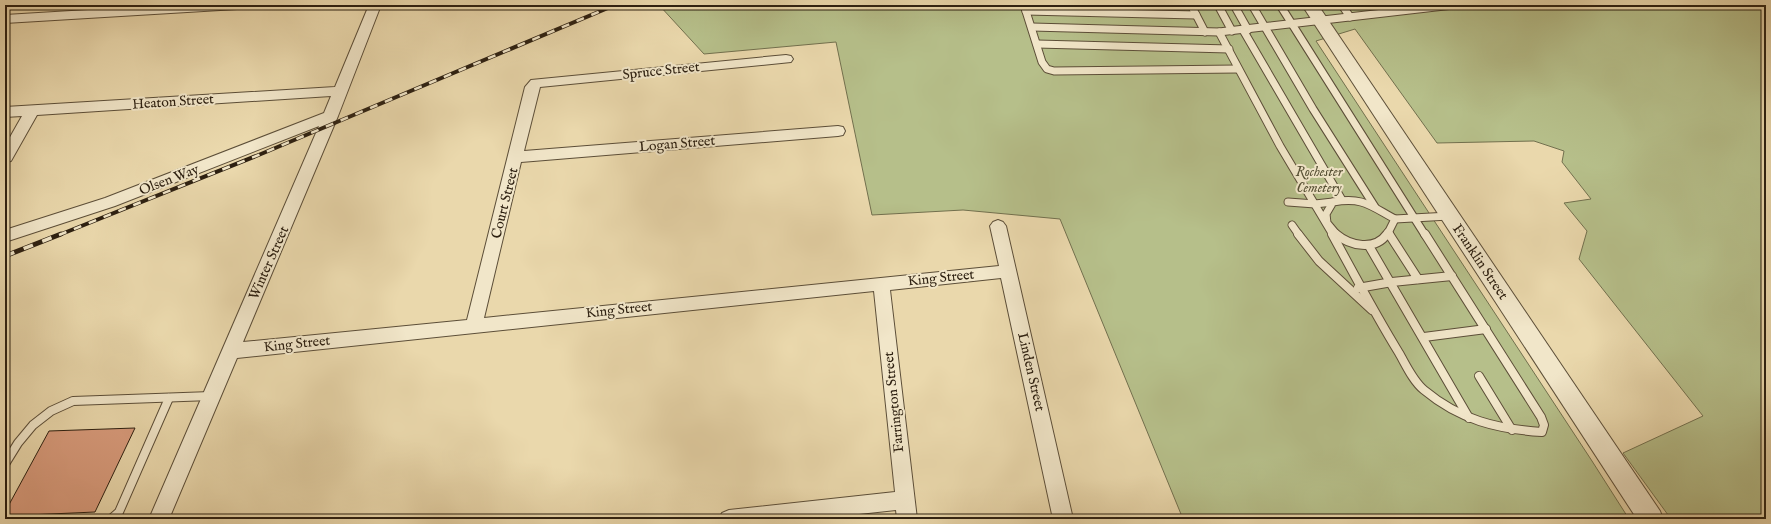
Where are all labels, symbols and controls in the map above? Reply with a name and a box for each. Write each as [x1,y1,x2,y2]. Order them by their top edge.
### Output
street label: Spruce Street [622,58,701,84]
street label: Heaton Street [132,90,215,114]
street label: Logan Street [638,132,716,156]
street label: Olsen Way [137,160,202,200]
park label: Rochester Cemetery [1296,163,1344,197]
street label: Court Street [487,165,523,240]
street label: Franklin Street [1448,221,1512,304]
street label: Winter Street [245,223,293,303]
street label: King Street [907,266,975,290]
street label: King Street [585,298,653,322]
street label: Linden Street [1013,331,1049,413]
street label: King Street [263,332,331,356]
street label: Farrington Street [880,350,908,453]

